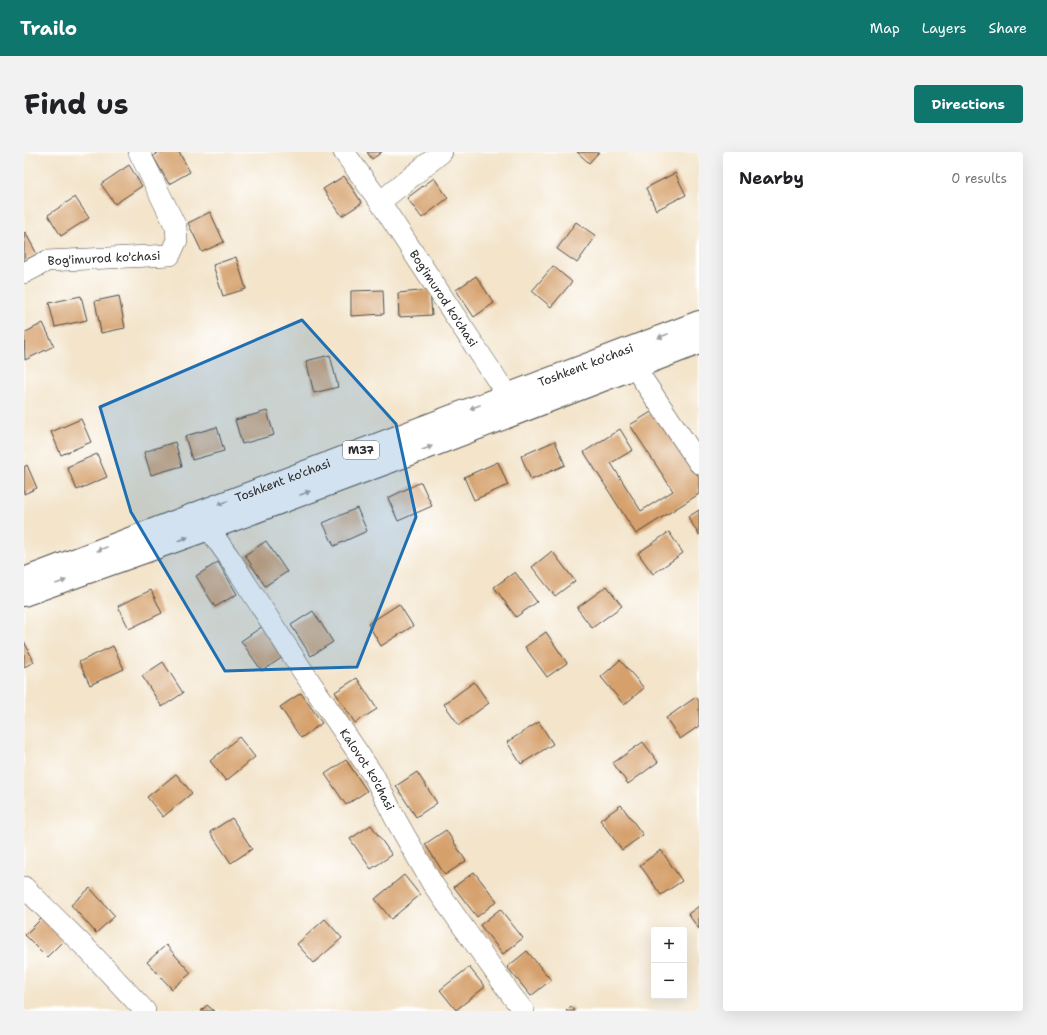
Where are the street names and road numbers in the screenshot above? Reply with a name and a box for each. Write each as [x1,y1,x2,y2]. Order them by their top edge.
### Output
street label: Bog'imurod ko'chasi [47,247,161,269]
street label: Bog'imurod ko'chasi [406,247,481,350]
street label: Toshkent ko'chasi [536,340,636,391]
road number: M37 [343,441,379,459]
street label: Toshkent ko'chasi [233,455,333,506]
street label: Kalovot ko'chasi [336,726,398,813]

